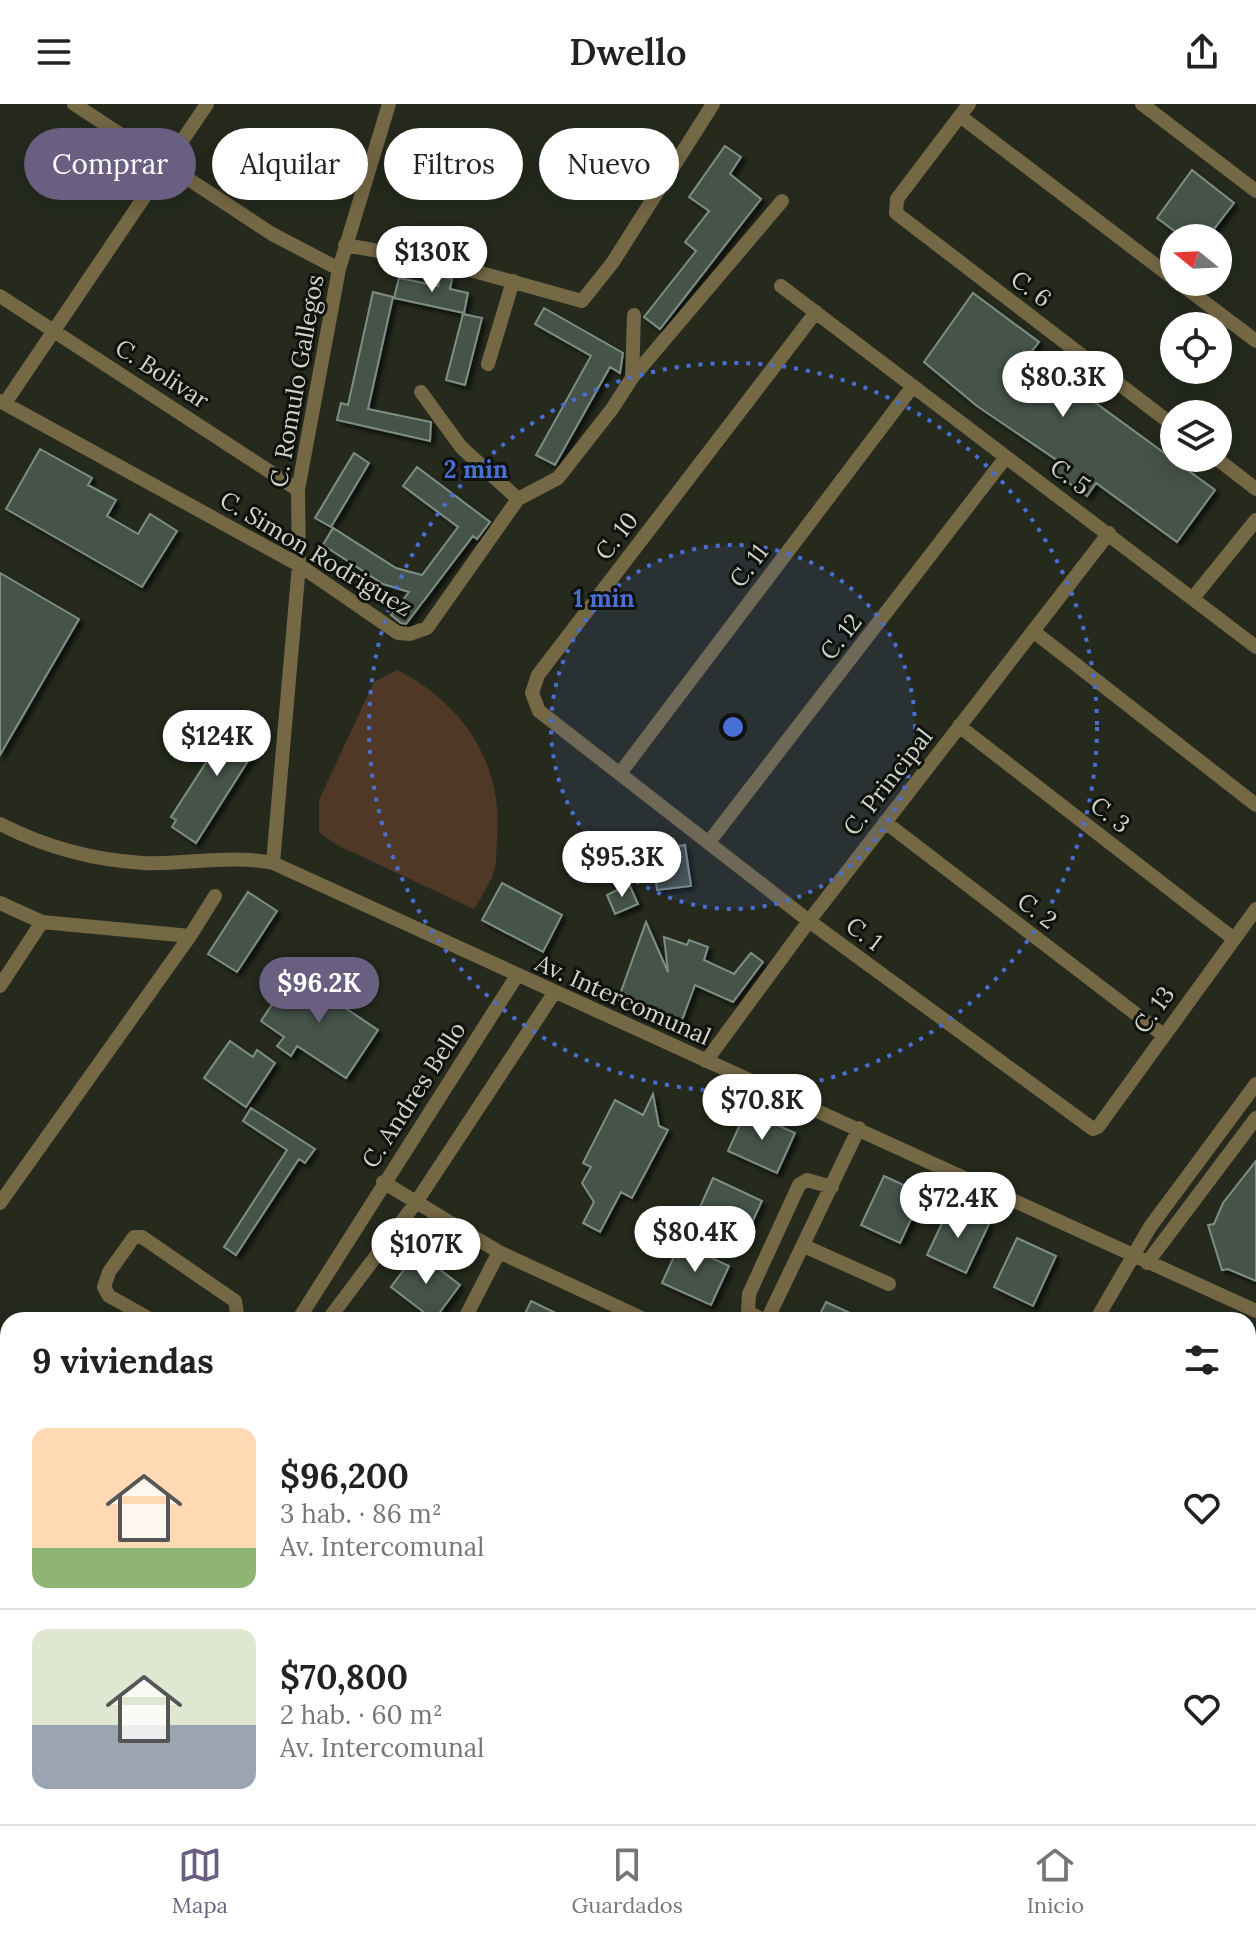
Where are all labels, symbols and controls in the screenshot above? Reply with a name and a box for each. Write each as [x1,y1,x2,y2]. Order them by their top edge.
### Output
text: Dwello [569,29,687,75]
icon: menu [32,30,76,74]
icon: share [1180,30,1224,74]
chip: Comprar [24,128,196,200]
chip: Alquilar [212,128,368,200]
chip: Filtros [384,128,523,200]
chip: Nuevo [539,128,679,200]
north arrow [1160,224,1232,296]
map controls [1160,224,1232,472]
pin: $130K [376,226,488,294]
text: $130K [394,235,470,268]
street label: C. 6 [1005,263,1058,314]
street label: C. Romulo Gallegos [263,272,330,490]
button: locate [1160,312,1232,384]
street label: C. Bolivar [109,332,216,416]
pin: $80.3K [998,351,1128,419]
text: $80.3K [1020,360,1106,393]
button: layers [1160,400,1232,472]
street label: C. 5 [1044,452,1096,502]
text: 2 min [444,454,508,485]
street label: C. Simon Rodriguez [214,484,418,623]
street label: C. 10 [588,505,645,566]
street label: C. 11 [722,538,775,594]
text: 1 min [573,583,635,614]
street label: C. 12 [813,607,868,666]
pin: $124K [161,710,273,778]
centre of rings [719,713,747,741]
text: $124K [181,719,253,752]
street label: C. Principal [836,722,939,842]
street label: C. 3 [1084,789,1137,840]
pin: $95.3K [557,831,687,899]
text: $95.3K [580,840,664,873]
street label: C. 2 [1011,886,1063,936]
street label: C. 1 [840,910,889,957]
street label: Av. Intercomunal [530,947,716,1052]
pin: $96.2K [254,957,384,1025]
text: $96.2K [277,966,361,999]
street label: C. 13 [1126,980,1181,1039]
street label: C. Andres Bello [355,1016,472,1174]
pin: $70.8K [697,1074,827,1142]
text: $70.8K [720,1083,804,1116]
pin: $72.4K [893,1172,1023,1240]
text: $72.4K [918,1181,998,1214]
pin: $80.4K [630,1206,760,1274]
text: $80.4K [652,1215,738,1248]
pin: $107K [370,1218,482,1286]
text: $107K [389,1227,463,1260]
icon: filters [1180,1338,1224,1382]
text: 9 viviendas [32,1339,214,1382]
text: $96,200 [280,1454,409,1497]
icon: home [96,1460,192,1556]
icon: heart [1180,1486,1224,1530]
text: 3 hab. · 86 m² [280,1497,442,1530]
text: Av. Intercomunal [280,1530,484,1563]
text: $70,800 [280,1655,408,1698]
icon: home [96,1661,192,1757]
icon: heart [1180,1687,1224,1731]
text: 2 hab. · 60 m² [280,1698,443,1731]
text: Av. Intercomunal [280,1731,484,1764]
tab: Mapa [172,1843,228,1919]
tab: Guardados [572,1843,683,1919]
tab: Inicio [1027,1843,1084,1919]

